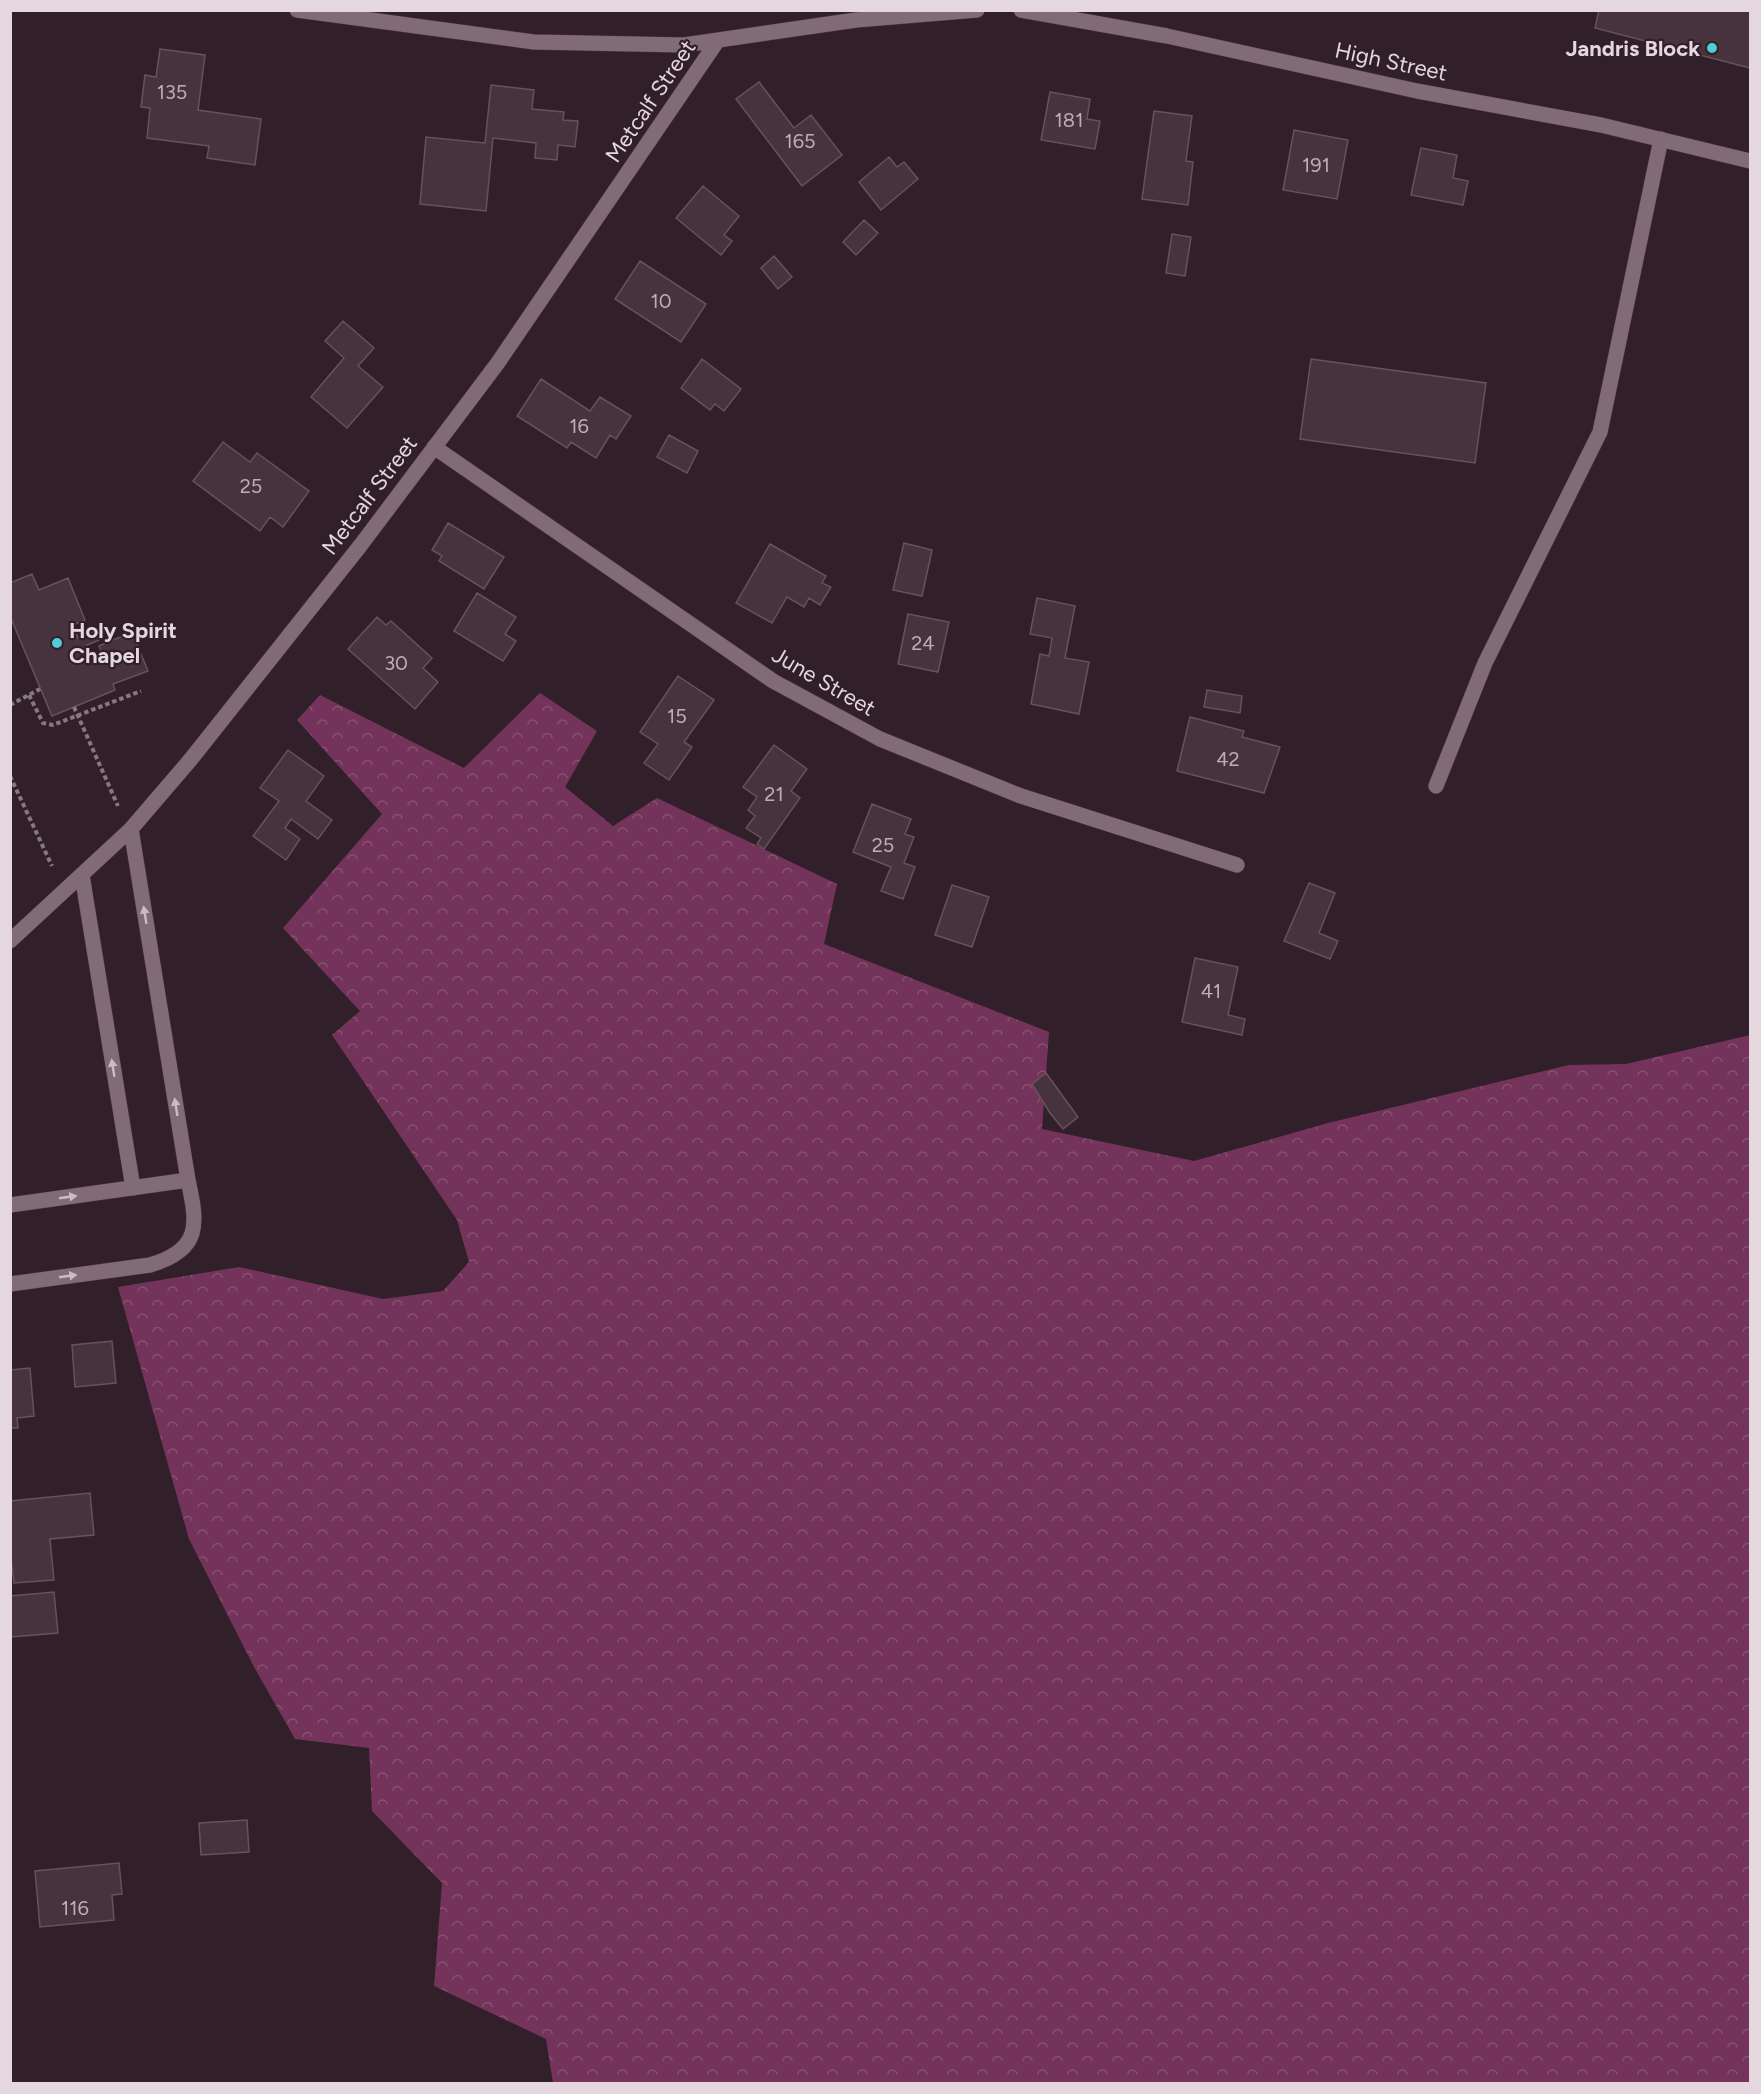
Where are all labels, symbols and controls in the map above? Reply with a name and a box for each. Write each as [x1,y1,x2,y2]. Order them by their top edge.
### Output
street label: Metcalf Street [600,35,701,168]
place label: Jandris Block [1565,35,1700,62]
street label: High Street [1332,36,1449,87]
marker: Jandris Block [1705,41,1719,55]
house number: 135 [157,80,187,104]
house number: 181 [1055,108,1083,132]
house number: 165 [784,129,816,153]
house number: 191 [1302,153,1330,177]
house number: 10 [650,289,672,313]
house number: 16 [569,414,589,438]
street label: Metcalf Street [316,430,423,560]
house number: 25 [240,474,262,498]
place label: Holy Spirit Chapel [69,617,177,669]
house number: 24 [911,631,935,655]
marker: Holy Spirit Chapel [50,636,64,650]
street label: June Street [767,641,880,722]
house number: 30 [384,651,408,675]
house number: 15 [667,704,687,728]
house number: 42 [1216,747,1240,771]
house number: 21 [764,782,784,806]
house number: 25 [872,833,894,857]
one-way arrow [140,905,149,924]
house number: 41 [1201,979,1221,1003]
one-way arrow [109,1058,118,1077]
one-way arrow [172,1097,181,1116]
one-way arrow [59,1192,78,1201]
one-way arrow [59,1271,78,1281]
house number: 116 [61,1896,89,1920]

